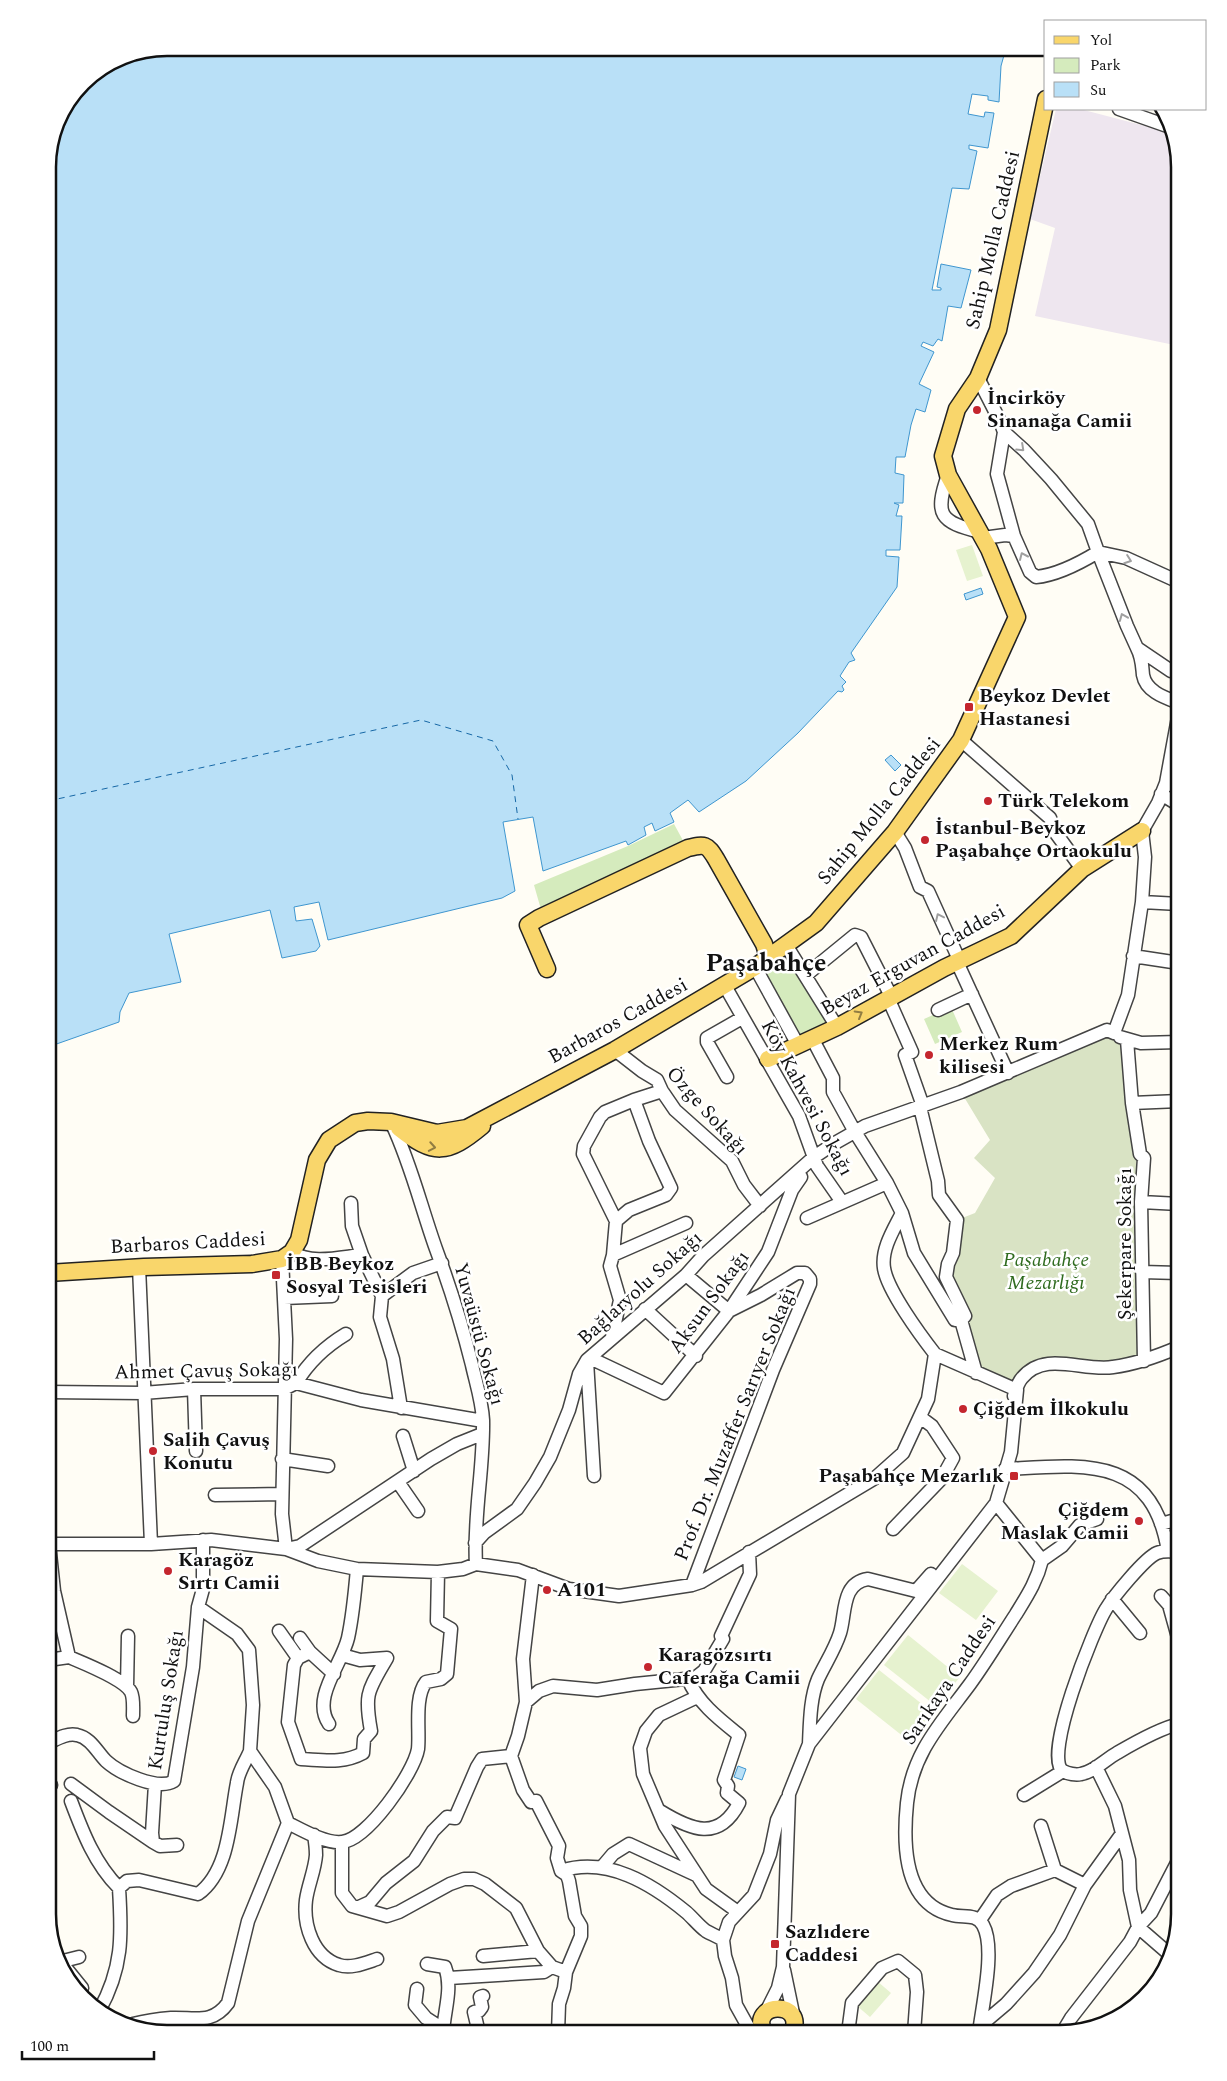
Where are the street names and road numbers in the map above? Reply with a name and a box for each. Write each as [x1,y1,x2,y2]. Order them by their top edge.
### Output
street label: Sahip Molla Caddesi [958,148,1028,332]
street label: Sahip Molla Caddesi [810,731,948,891]
street label: Beyaz Erguvan Caddesi [815,897,1011,1023]
street label: Barbaros Caddesi [543,970,693,1072]
street label: Köy Kahvesi Sokağı [753,1014,861,1182]
street label: Özge Sokağı [659,1060,755,1162]
street label: Şekerpare Sokağı [1110,1168,1140,1320]
street label: Barbaros Caddesi [110,1224,266,1262]
street label: Bağlaryolu Sokağı [571,1224,709,1352]
street label: Aksun Sokağı [661,1244,757,1360]
street label: Yuvaüstü Sokağı [446,1259,512,1409]
street label: Prof. Dr. Muzaffer Sarıyer Sokağı [666,1283,804,1565]
street label: Ahmet Çavuş Sokağı [114,1354,298,1388]
street label: Sarıkaya Caddesi [894,1609,1004,1751]
street label: Kurtuluş Sokağı [140,1628,192,1772]

